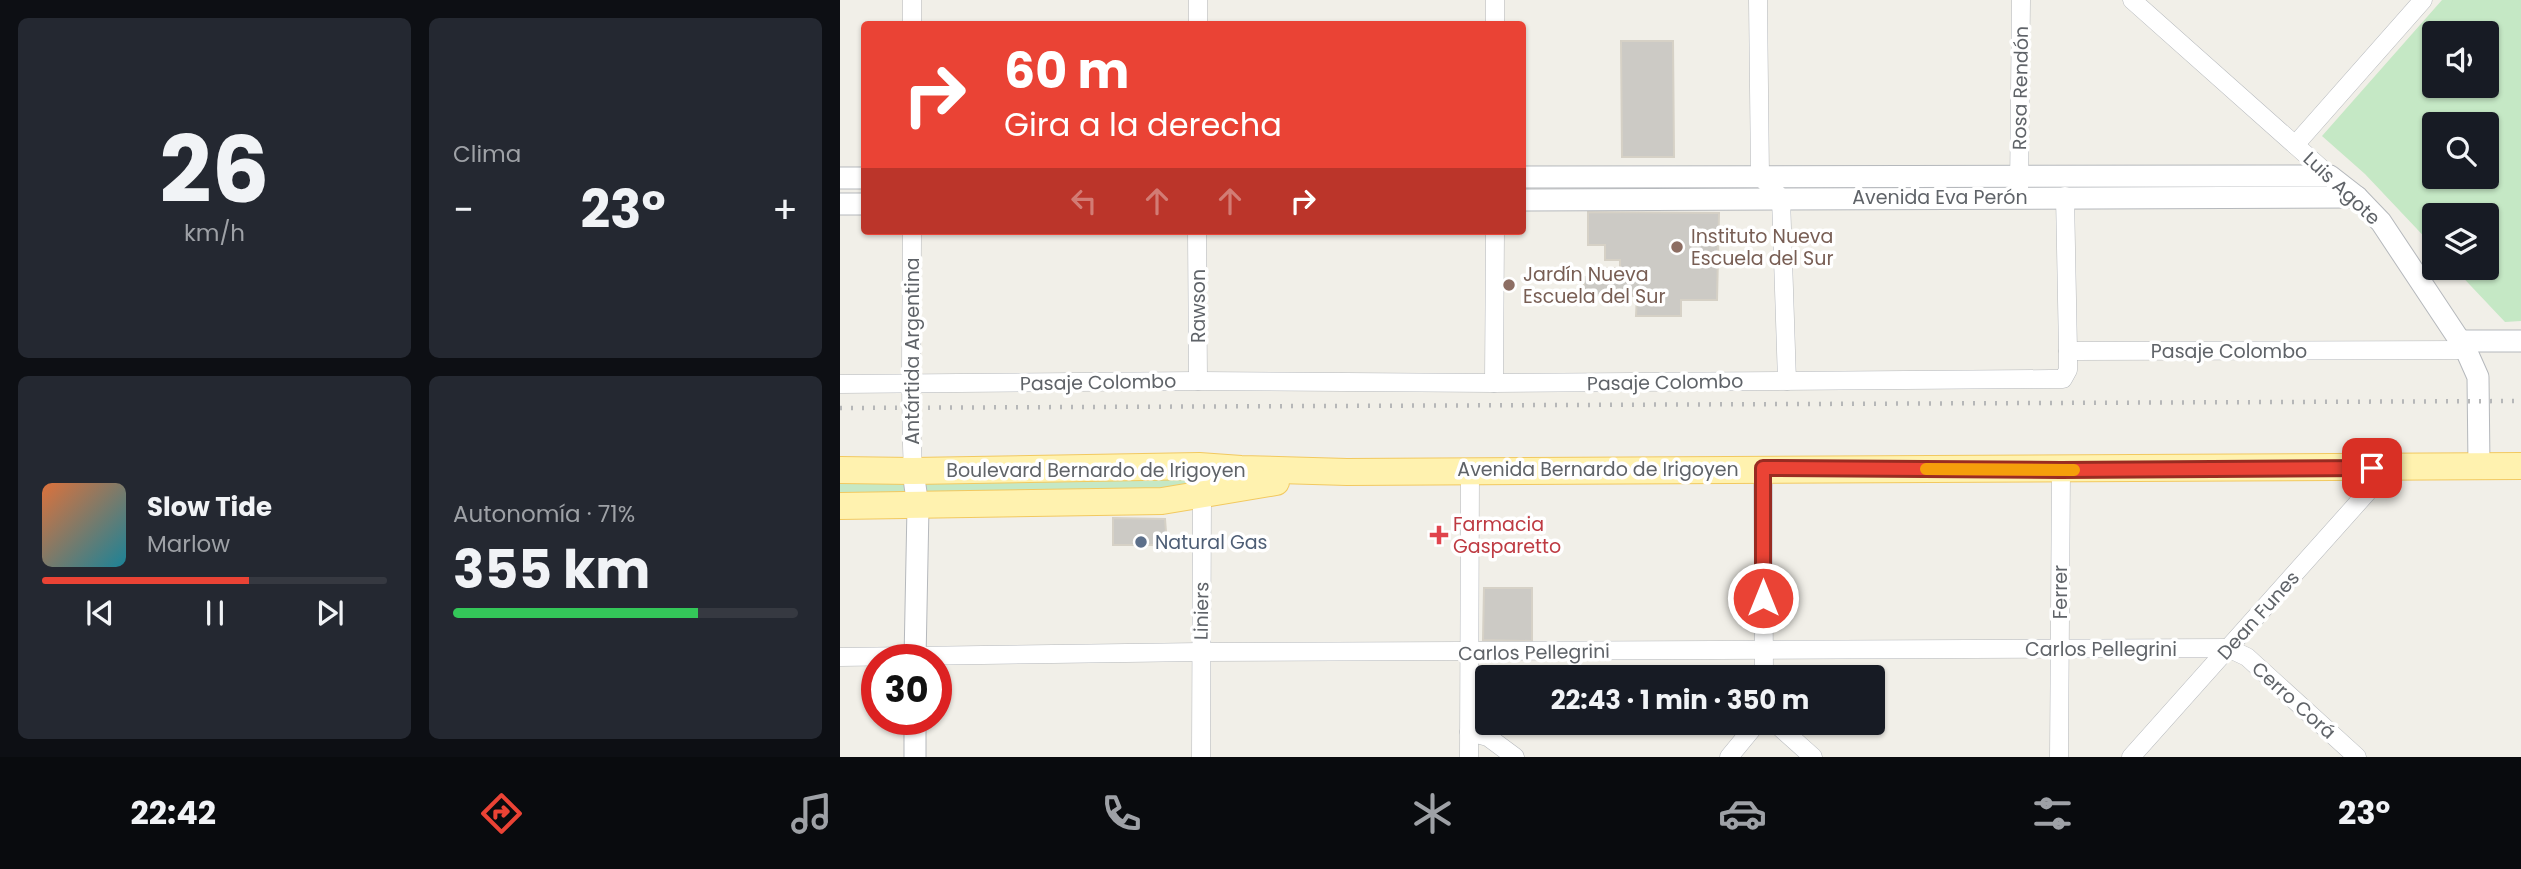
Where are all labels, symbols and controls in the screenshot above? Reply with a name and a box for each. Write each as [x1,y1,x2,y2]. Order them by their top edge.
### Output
map controls [2422,21,2499,280]
button: sound [2422,21,2499,98]
street label: Rosa Rendón [2006,26,2035,150]
text: 60 m [1004,37,1129,105]
icon: right [889,49,980,140]
text: Gira a la derecha [1004,102,1282,147]
text: 26 [160,106,269,234]
button: search [2422,112,2499,189]
text: Clima [453,138,521,170]
street label: Luis Agote [2297,146,2386,231]
text: 23° [580,173,666,246]
icon: left [1065,182,1103,220]
icon: ahead [1138,182,1176,220]
icon: ahead [1211,182,1249,220]
icon: right [1284,182,1322,220]
text: − [453,183,474,236]
text: + [772,183,798,236]
street label: Avenida Eva Perón [1852,184,2028,211]
button: layers [2422,203,2499,280]
text: km/h [184,217,245,249]
place label: Instituto Nueva Escuela del Sur [1691,223,1834,272]
marker: Instituto Nueva Escuela del Sur [1669,239,1685,255]
street label: Antártida Argentina [899,257,926,445]
place label: Jardín Nueva Escuela del Sur [1523,261,1666,310]
street label: Rawson [1185,269,1212,343]
marker: Jardín Nueva Escuela del Sur [1501,277,1517,293]
street label: Pasaje Colombo [2151,338,2307,365]
street label: Pasaje Colombo [1020,368,1176,397]
street label: Pasaje Colombo [1587,368,1743,397]
pin [2342,438,2402,498]
icon: arrive [2353,449,2391,487]
street label: Avenida Bernardo de Irigoyen [1457,456,1739,483]
street label: Boulevard Bernardo de Irigoyen [946,457,1246,484]
text: Slow Tide [147,489,272,525]
text: Autonomía · 71% [453,498,635,530]
place label: Farmacia Gasparetto [1453,511,1561,560]
marker: Farmacia Gasparetto [1431,527,1447,543]
text: Marlow [147,528,230,560]
place label: Natural Gas [1155,529,1268,556]
text: 355 km [453,533,650,606]
marker: Natural Gas [1133,534,1149,550]
position arrow [1726,561,1800,635]
street label: Ferrer [2047,565,2074,619]
street label: Dean Funes [2211,565,2306,666]
street label: Liniers [1187,582,1216,640]
icon: previous [81,594,119,632]
icon: pause [196,594,234,632]
icon: next [311,594,349,632]
street label: Carlos Pellegrini [2025,636,2177,663]
street label: Carlos Pellegrini [1458,638,1610,667]
speed limit sign: 30 [861,644,952,735]
street label: Cerro Corá [2246,655,2342,745]
text: 22:43 · 1 min · 350 m [1551,682,1809,718]
icon: directions [477,789,526,838]
icon: music [787,789,836,838]
icon: phone [1097,789,1146,838]
icon: climate [1408,789,1457,838]
icon: car [1718,789,1767,838]
icon: filters [2028,789,2077,838]
text: 22:42 [131,790,216,835]
text: 23° [2338,790,2390,835]

